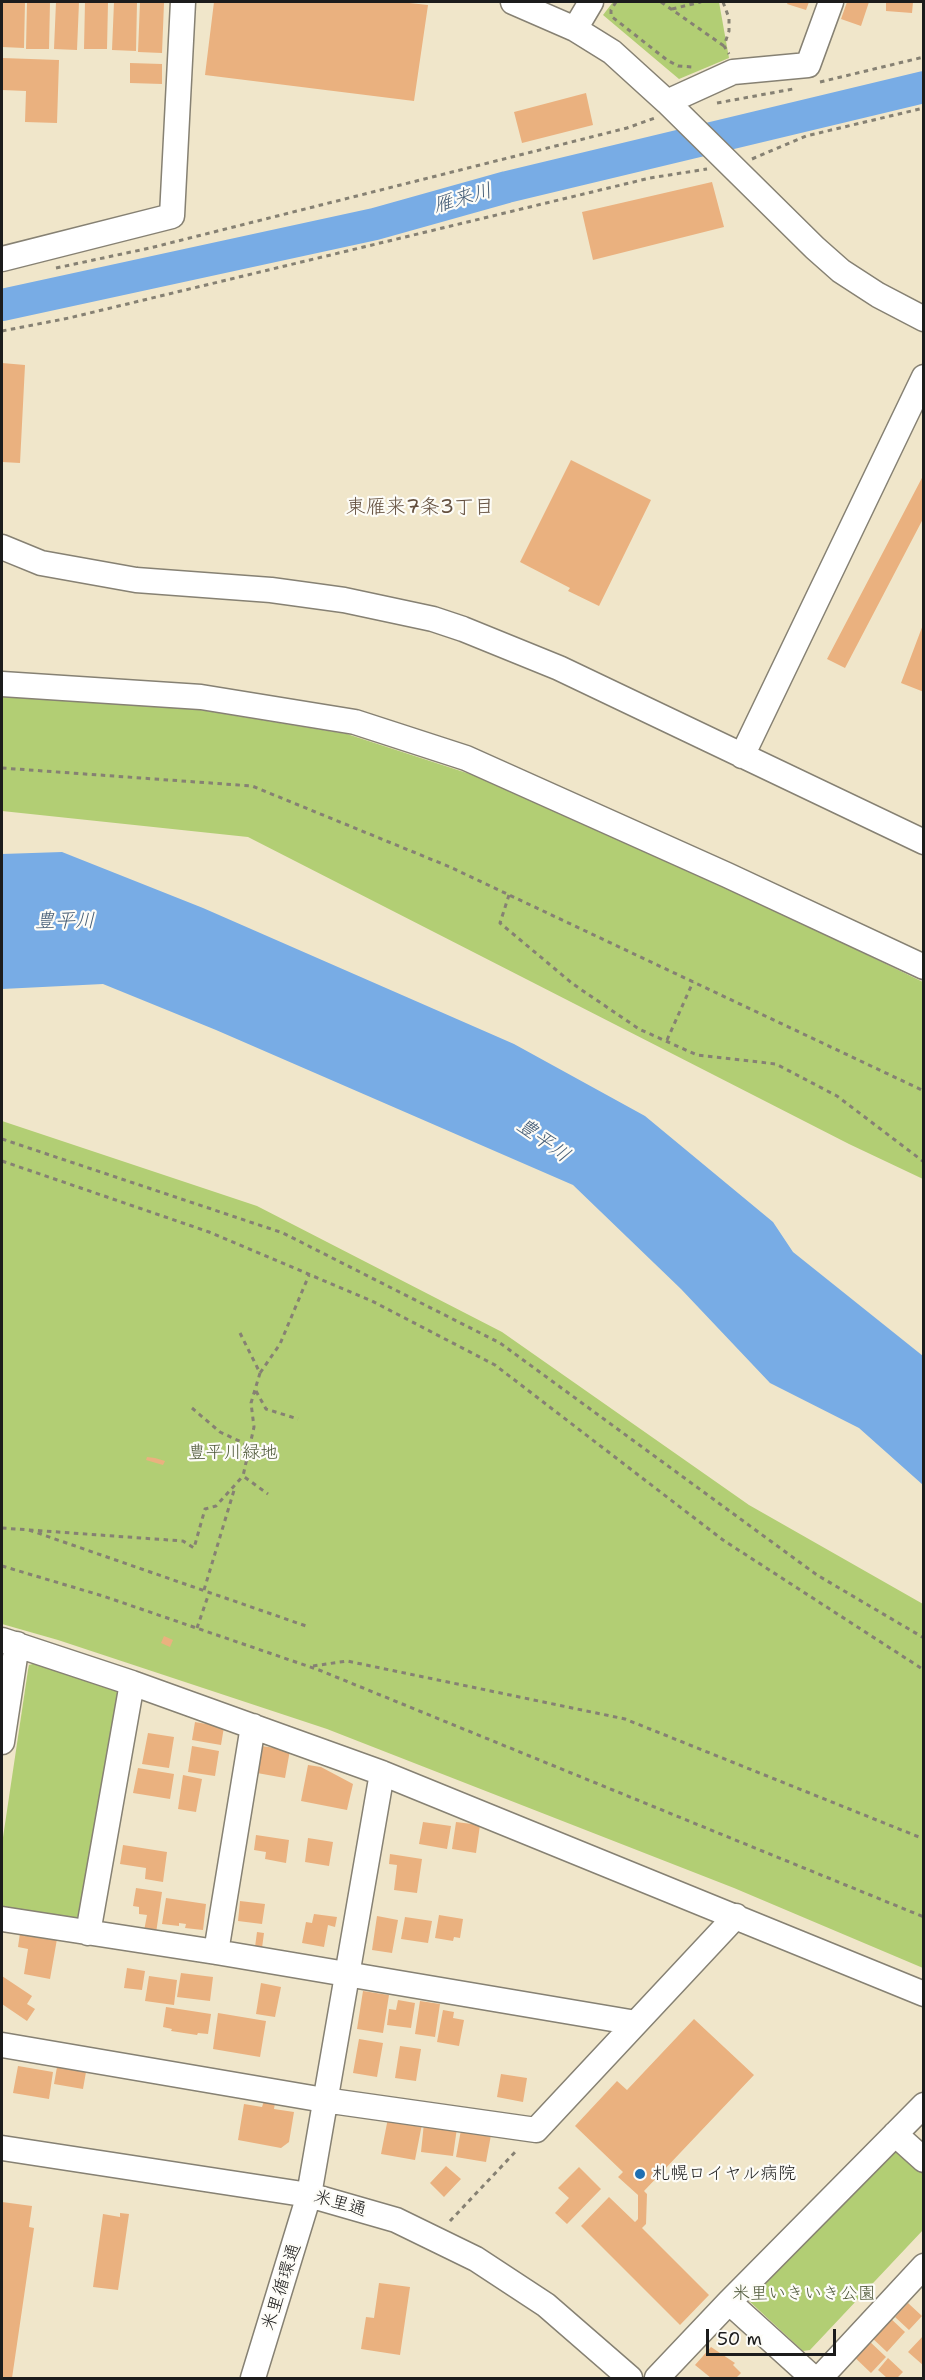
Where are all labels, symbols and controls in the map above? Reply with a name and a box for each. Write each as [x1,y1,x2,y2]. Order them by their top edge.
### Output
water label: 雁来川 [431,179,495,219]
district label: 東雁来7条3丁目 [346,496,494,520]
water label: 豊平川 [35,910,95,934]
water label: 豊平川 [512,1114,574,1168]
park label: 豊平川緑地 [188,1442,278,1464]
place label: 札幌ロイヤル病院 [652,2163,796,2185]
marker: 札幌ロイヤル病院 [633,2167,647,2181]
street label: 米里通 [311,2186,369,2222]
street label: 米里循環通 [258,2241,306,2333]
park label: 米里いきいき公園 [732,2283,876,2305]
scale bar [709,2317,840,2355]
text: 50 m [717,2327,762,2351]

